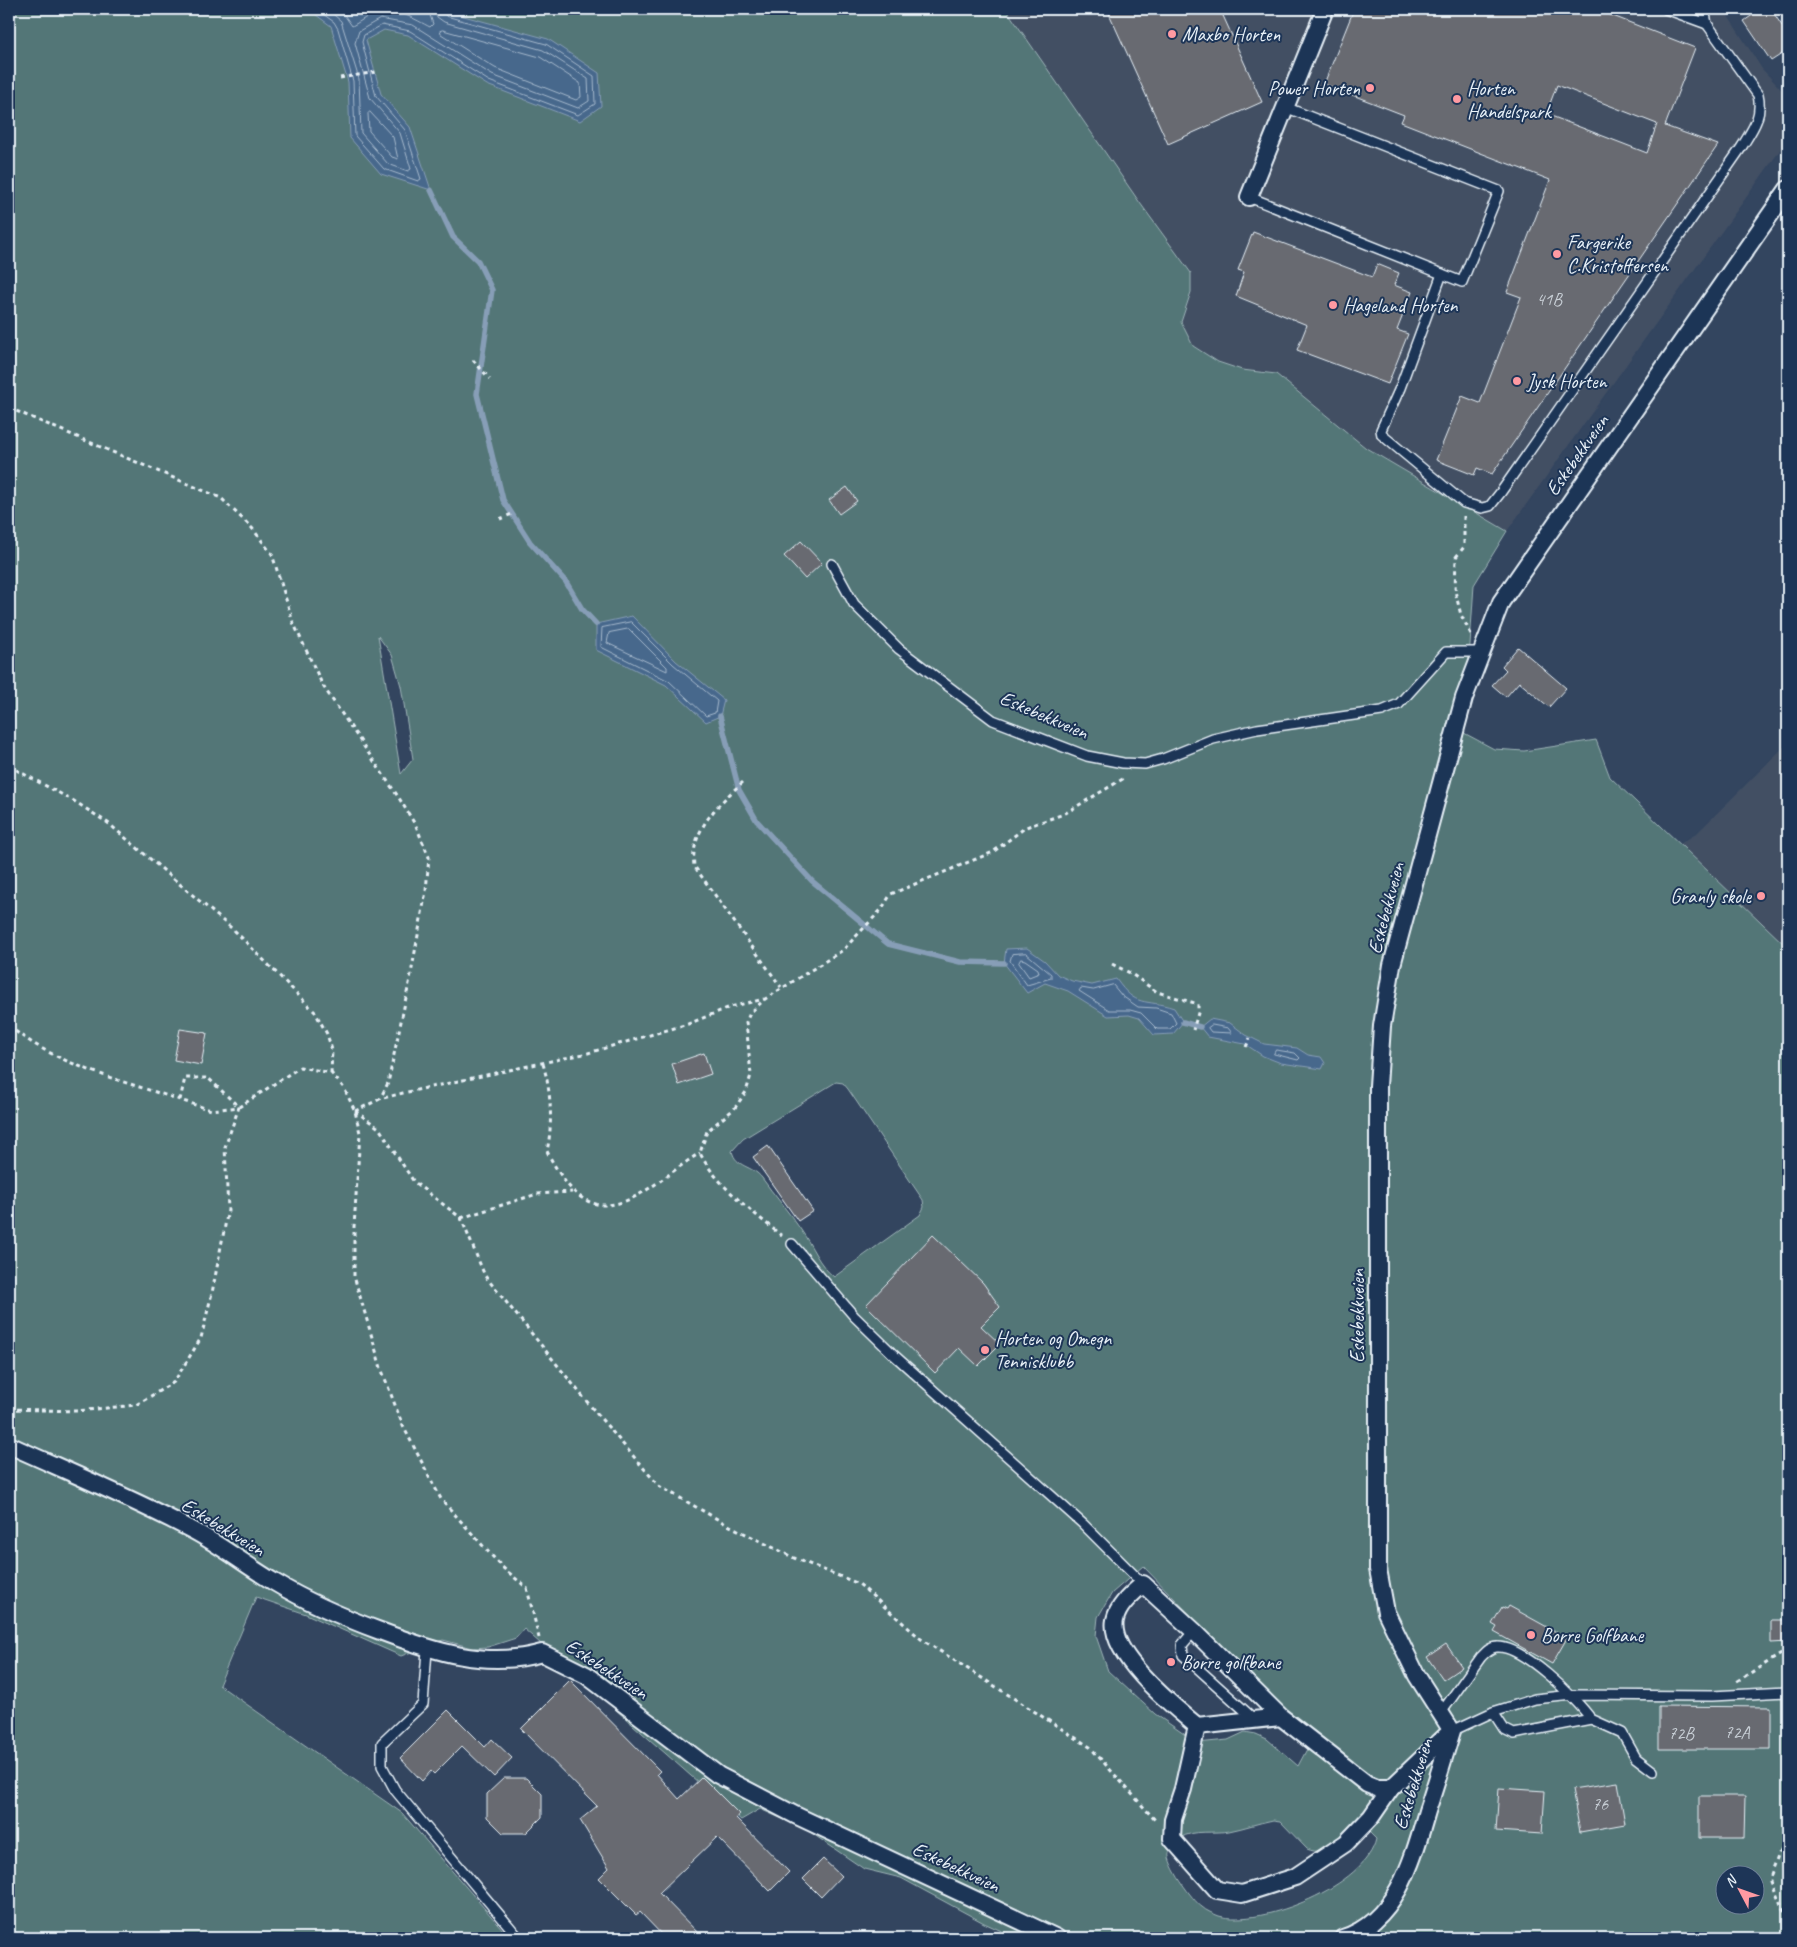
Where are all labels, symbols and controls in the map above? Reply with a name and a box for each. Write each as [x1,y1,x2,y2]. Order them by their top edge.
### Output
place label: Maxbo Horten [1182,22,1281,47]
marker: Maxbo Horten [1166,28,1178,40]
place label: Power Horten [1268,76,1361,101]
place label: Horten Handelspark [1467,76,1553,124]
marker: Power Horten [1364,82,1376,94]
marker: Horten Handelspark [1451,93,1463,105]
place label: Fargerike C.Kristoffersen [1567,230,1669,278]
marker: Fargerike C.Kristoffersen [1551,248,1563,260]
house number: 41B [1536,288,1563,310]
place label: Hageland Horten [1343,293,1459,318]
marker: Hageland Horten [1327,299,1339,311]
place label: Jysk Horten [1526,369,1608,394]
marker: Jysk Horten [1511,375,1523,387]
street label: Eskebekkveien [1540,409,1615,500]
street label: Eskebekkveien [996,685,1093,745]
street label: Eskebekkveien [1362,859,1410,956]
place label: Granly skole [1670,884,1752,909]
marker: Granly skole [1755,890,1767,902]
street label: Eskebekkveien [1345,1268,1370,1363]
place label: Horten og Omegn Tennisklubb [995,1326,1112,1374]
marker: Horten og Omegn Tennisklubb [979,1344,991,1356]
street label: Eskebekkveien [177,1492,270,1562]
place label: Borre Golfbane [1541,1623,1645,1648]
marker: Borre Golfbane [1525,1629,1537,1641]
street label: Eskebekkveien [561,1633,654,1705]
place label: Borre golfbane [1181,1650,1282,1675]
marker: Borre golfbane [1165,1656,1177,1668]
house number: 72A [1724,1721,1751,1743]
house number: 72B [1668,1722,1695,1744]
street label: Eskebekkveien [1387,1735,1439,1832]
house number: 76 [1592,1793,1609,1815]
street label: Eskebekkveien [908,1836,1004,1898]
north arrow [1714,1864,1764,1914]
text: N [1721,1871,1741,1891]

